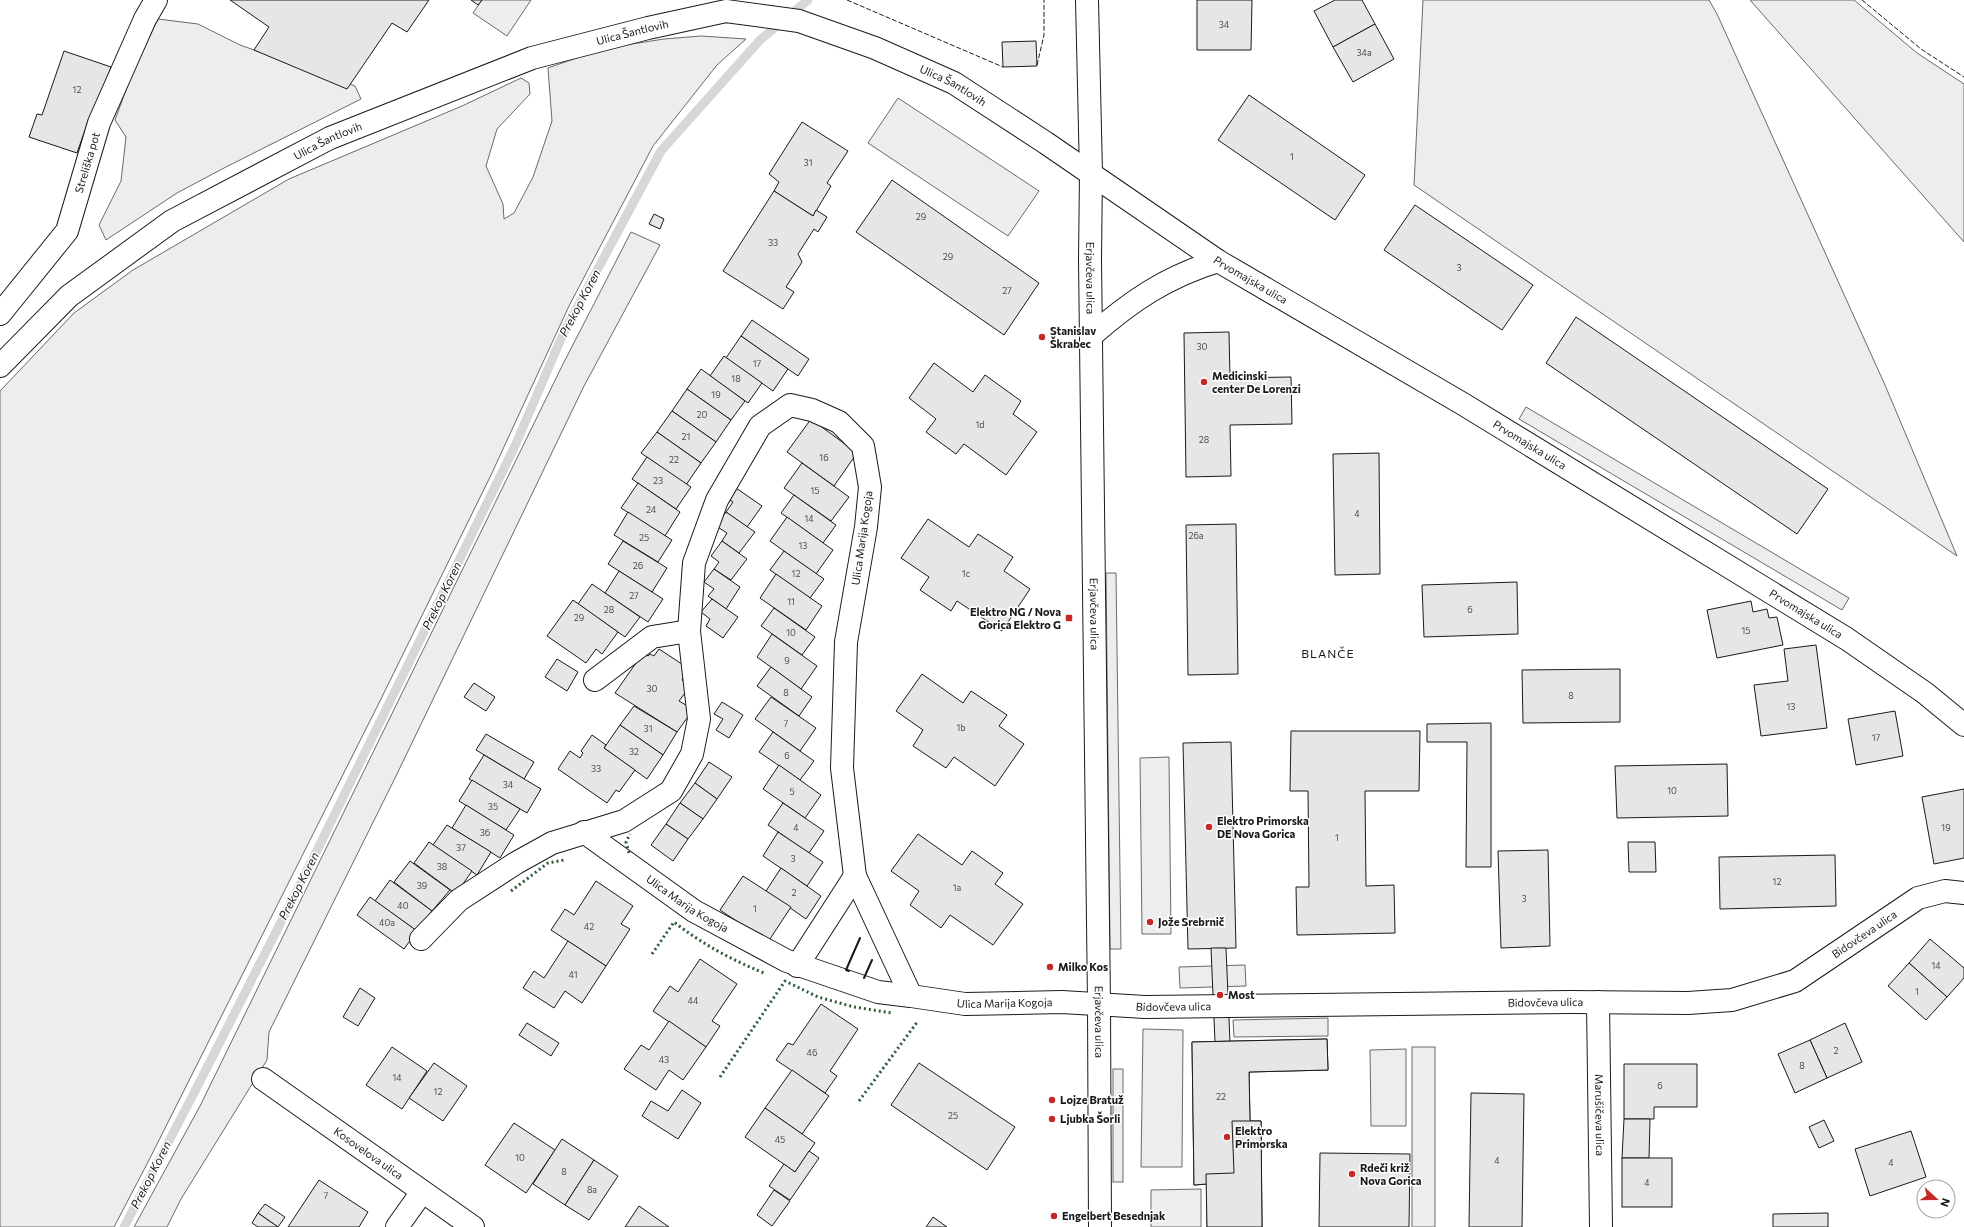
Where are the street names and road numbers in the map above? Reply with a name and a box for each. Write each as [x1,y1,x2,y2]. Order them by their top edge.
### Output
street label: Ulica Šantlovih [595,17,670,47]
street label: Ulica Šantlovih [918,62,989,108]
street label: Ulica Šantlovih [291,119,364,162]
street label: Streliška pot [72,130,102,194]
street label: Erjavčeva ulica [1084,242,1098,314]
street label: Prvomajska ulica [1211,253,1290,306]
street label: Prvomajska ulica [1491,417,1569,472]
street label: Ulica Marija Kogoja [848,490,875,586]
street label: Erjavčeva ulica [1088,578,1102,650]
street label: Prvomajska ulica [1767,586,1845,641]
street label: Ulica Marija Kogoja [644,872,731,934]
street label: Bidovčeva ulica [1829,907,1899,960]
street label: Erjavčeva ulica [1093,986,1106,1058]
street label: Ulica Marija Kogoja [956,995,1053,1010]
street label: Bidovčeva ulica [1508,995,1583,1009]
street label: Bidovčeva ulica [1135,999,1211,1013]
street label: Marušičeva ulica [1593,1074,1607,1156]
street label: Kosovelova ulica [332,1124,406,1182]

